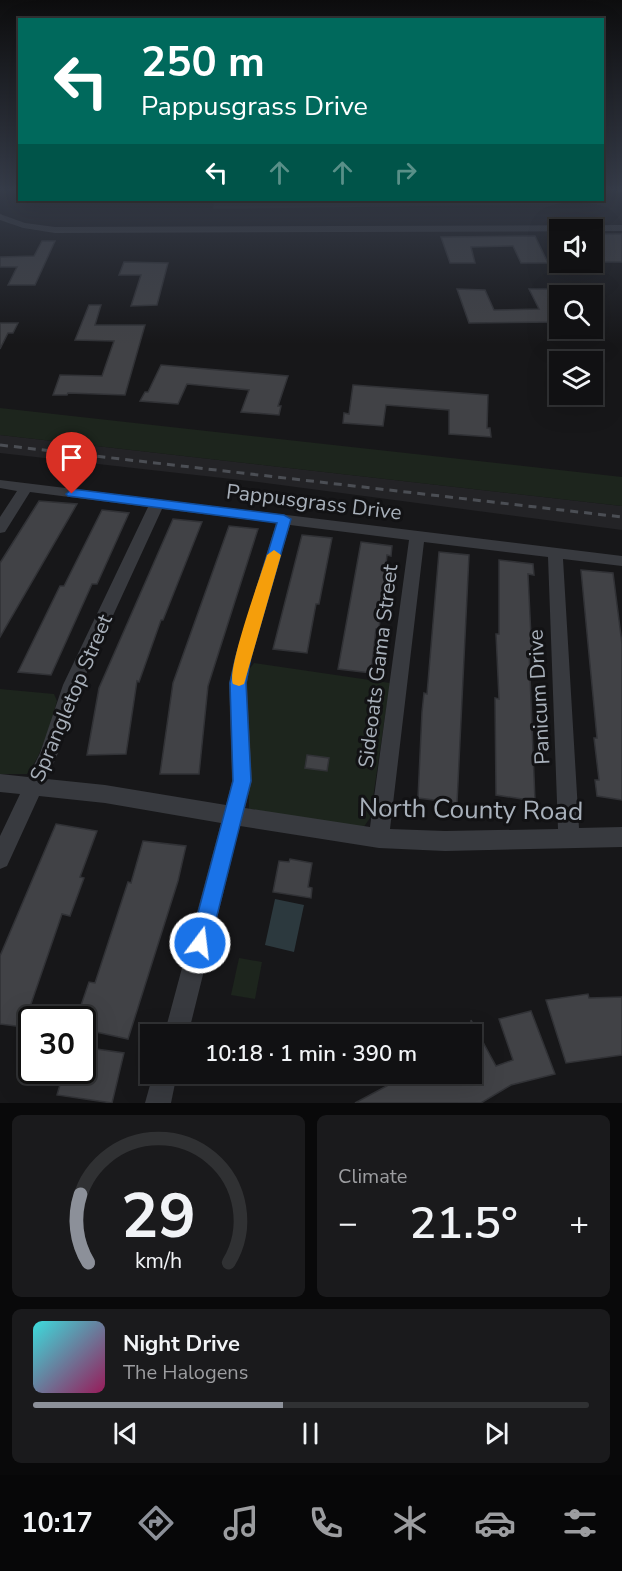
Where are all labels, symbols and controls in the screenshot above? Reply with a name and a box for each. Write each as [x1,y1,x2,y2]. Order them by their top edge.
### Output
text: 250 m [141,34,265,91]
icon: left [42,42,120,120]
text: Pappusgrass Drive [141,88,368,125]
icon: left [200,156,233,189]
icon: ahead [263,156,296,189]
icon: ahead [326,156,359,189]
icon: right [389,156,422,189]
map controls [549,219,603,405]
button: sound [549,219,603,273]
button: search [549,285,603,339]
button: layers [549,351,603,405]
pin [46,432,97,494]
icon: arrive [55,441,88,474]
street label: Pappusgrass Drive [225,477,403,527]
street label: Sideoats Gama Street [352,562,404,769]
street label: Sprangletop Street [23,610,119,786]
street label: Panicum Drive [521,629,557,765]
street label: North County Road [358,790,584,829]
position arrow [168,911,232,975]
speed limit sign: 30 [18,1006,96,1084]
text: 10:18 · 1 min · 390 m [205,1039,417,1069]
text: Climate [338,1163,407,1190]
text: 29 [121,1174,196,1259]
text: 21.5° [409,1193,518,1254]
text: − [338,1201,358,1246]
text: + [569,1201,589,1246]
text: km/h [135,1246,182,1276]
text: Night Drive [123,1329,240,1359]
text: The Halogens [123,1359,248,1386]
icon: previous [109,1417,142,1450]
icon: pause [294,1417,327,1450]
icon: next [480,1417,513,1450]
icon: directions [135,1502,177,1544]
icon: music [220,1502,262,1544]
icon: phone [305,1502,347,1544]
icon: climate [389,1502,431,1544]
icon: car [474,1502,516,1544]
icon: filters [559,1502,601,1544]
text: 10:17 [21,1505,93,1542]

